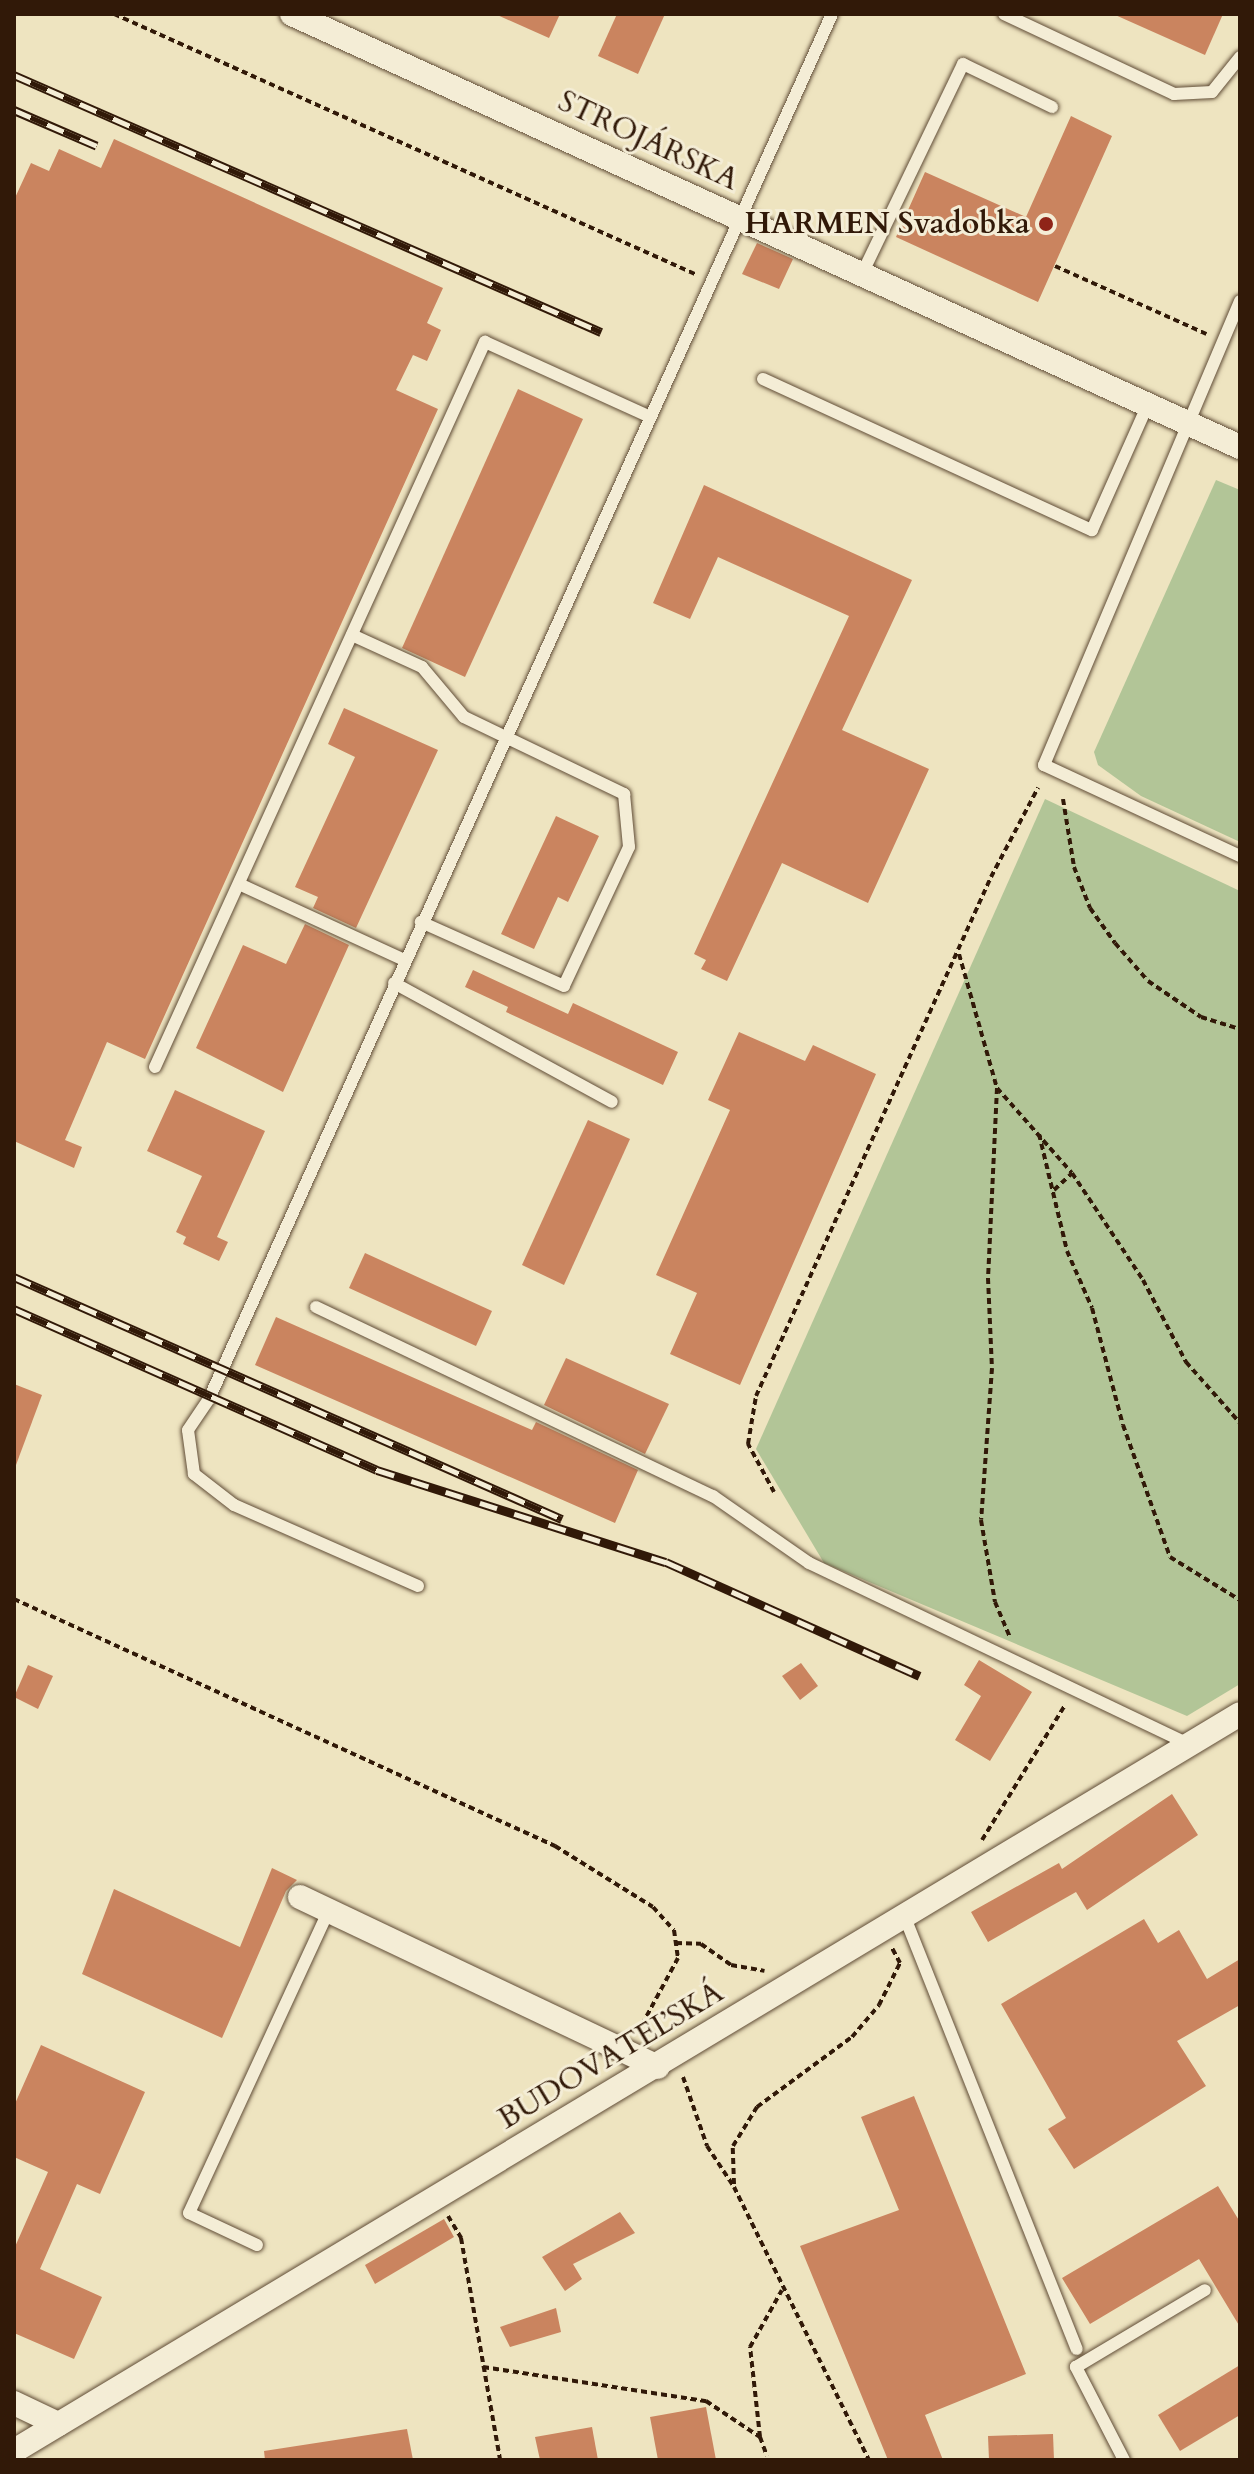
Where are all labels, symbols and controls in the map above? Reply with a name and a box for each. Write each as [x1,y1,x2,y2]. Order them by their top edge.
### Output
street label: STROJÁRSKA [552,84,744,198]
place label: HARMEN Svadobka [744,206,1030,242]
marker: HARMEN Svadobka [1037,215,1055,233]
street label: BUDOVATEĽSKÁ [492,1975,730,2137]

